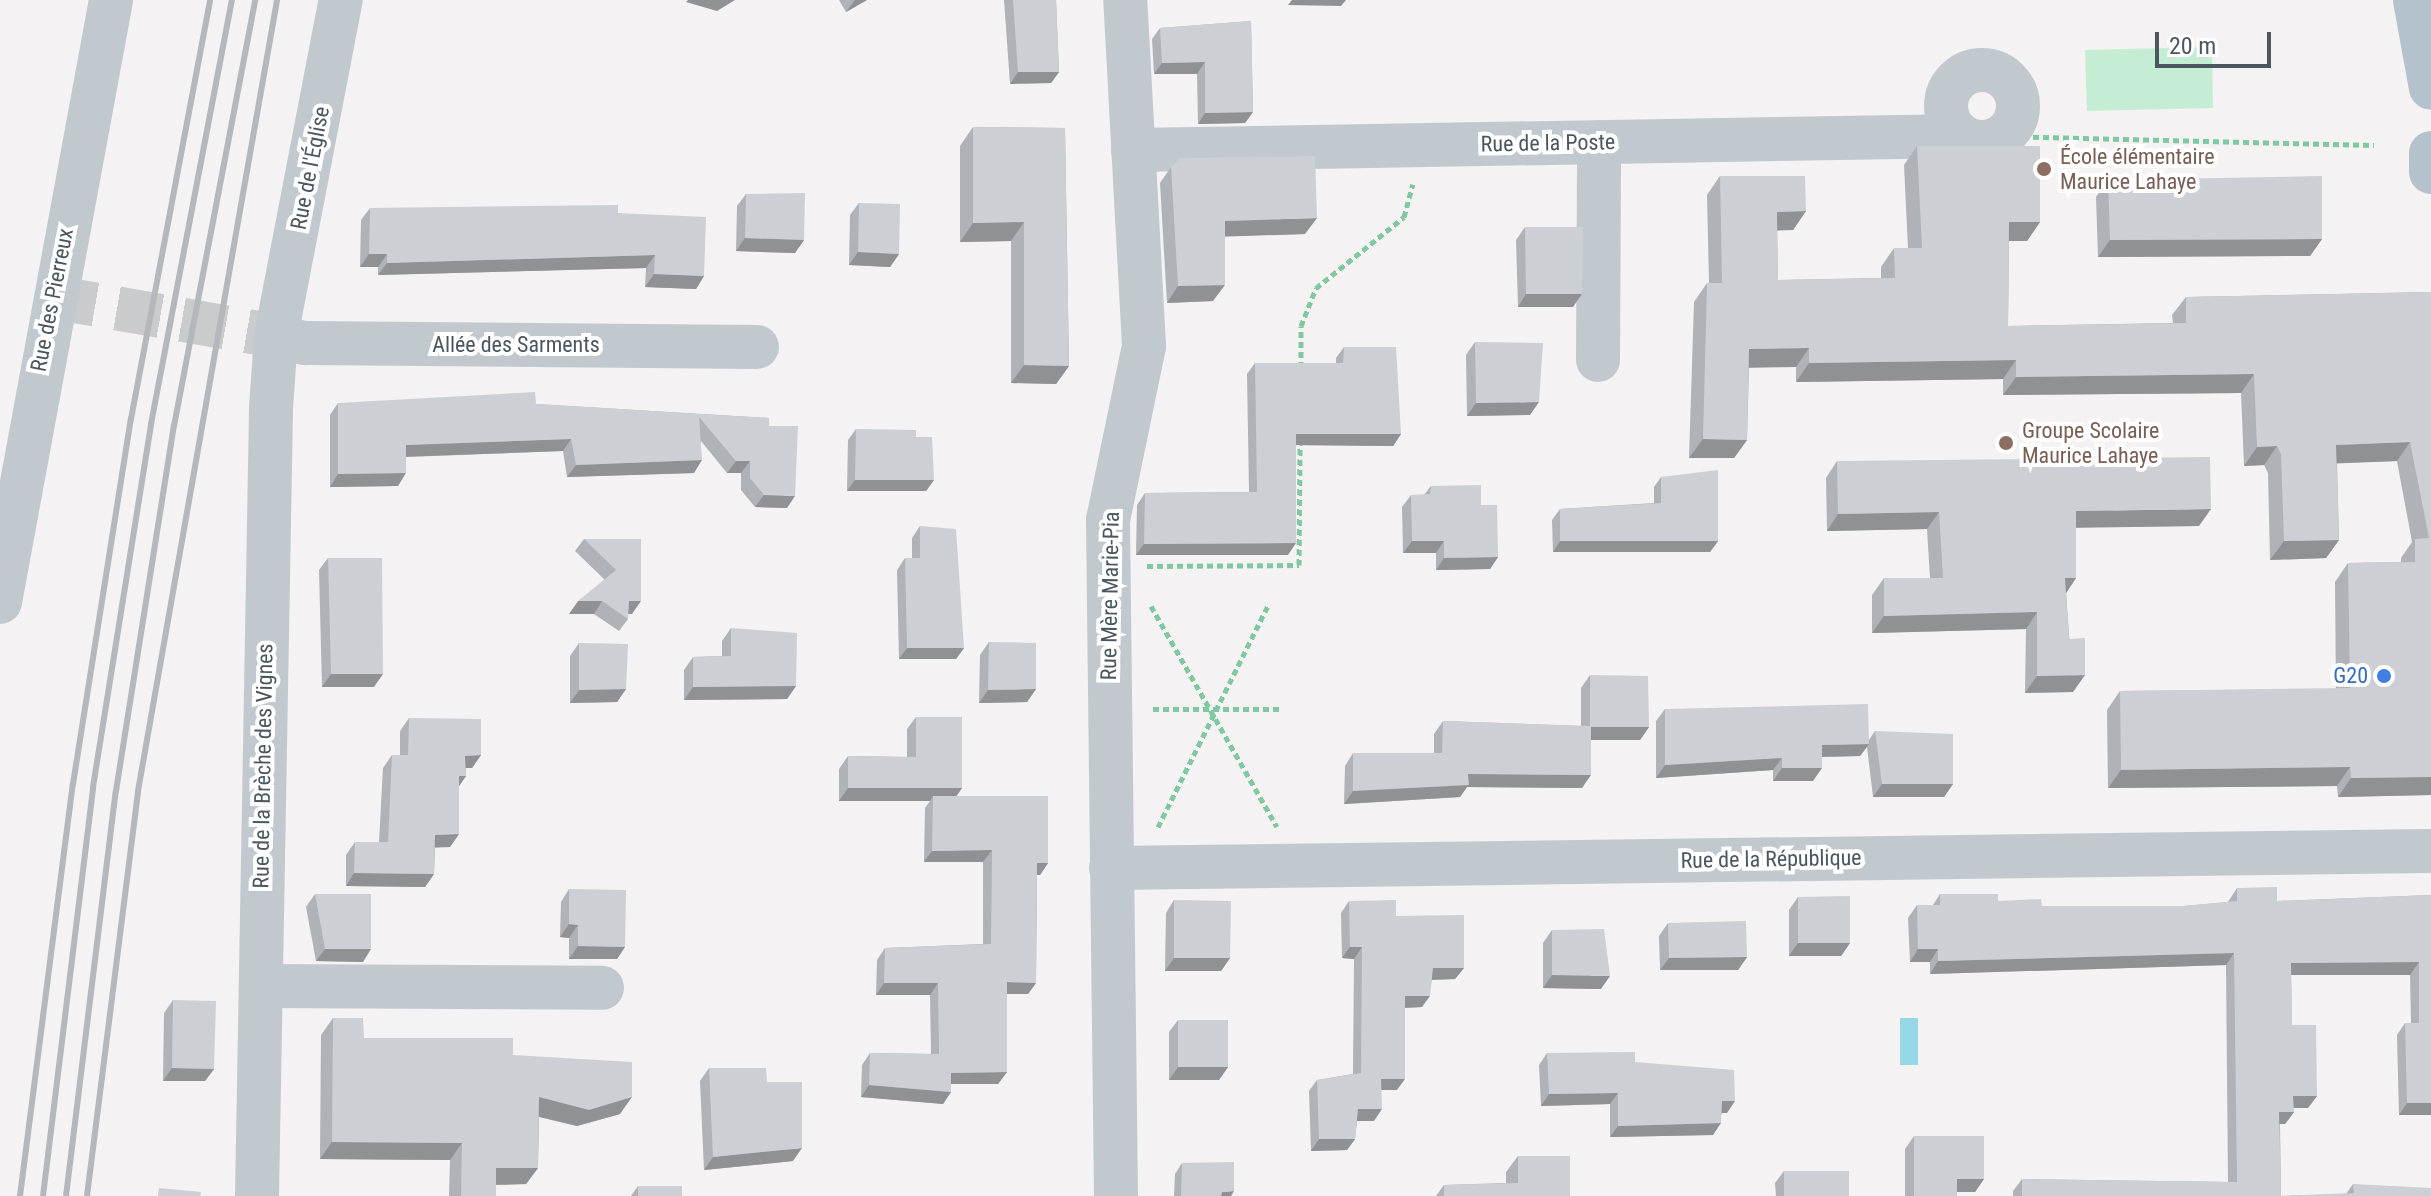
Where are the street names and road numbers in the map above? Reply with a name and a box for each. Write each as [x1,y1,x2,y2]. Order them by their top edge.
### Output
street label: Rue de l'Église [285,104,335,232]
street label: Rue de la Poste [1481,129,1615,157]
street label: Rue des Pierreux [25,226,79,374]
street label: Allée des Sarments [432,332,600,358]
street label: Rue Mère Marie-Pia [1095,511,1125,681]
street label: Rue de la Brèche des Vignes [248,643,278,889]
street label: Rue de la République [1680,844,1862,874]

